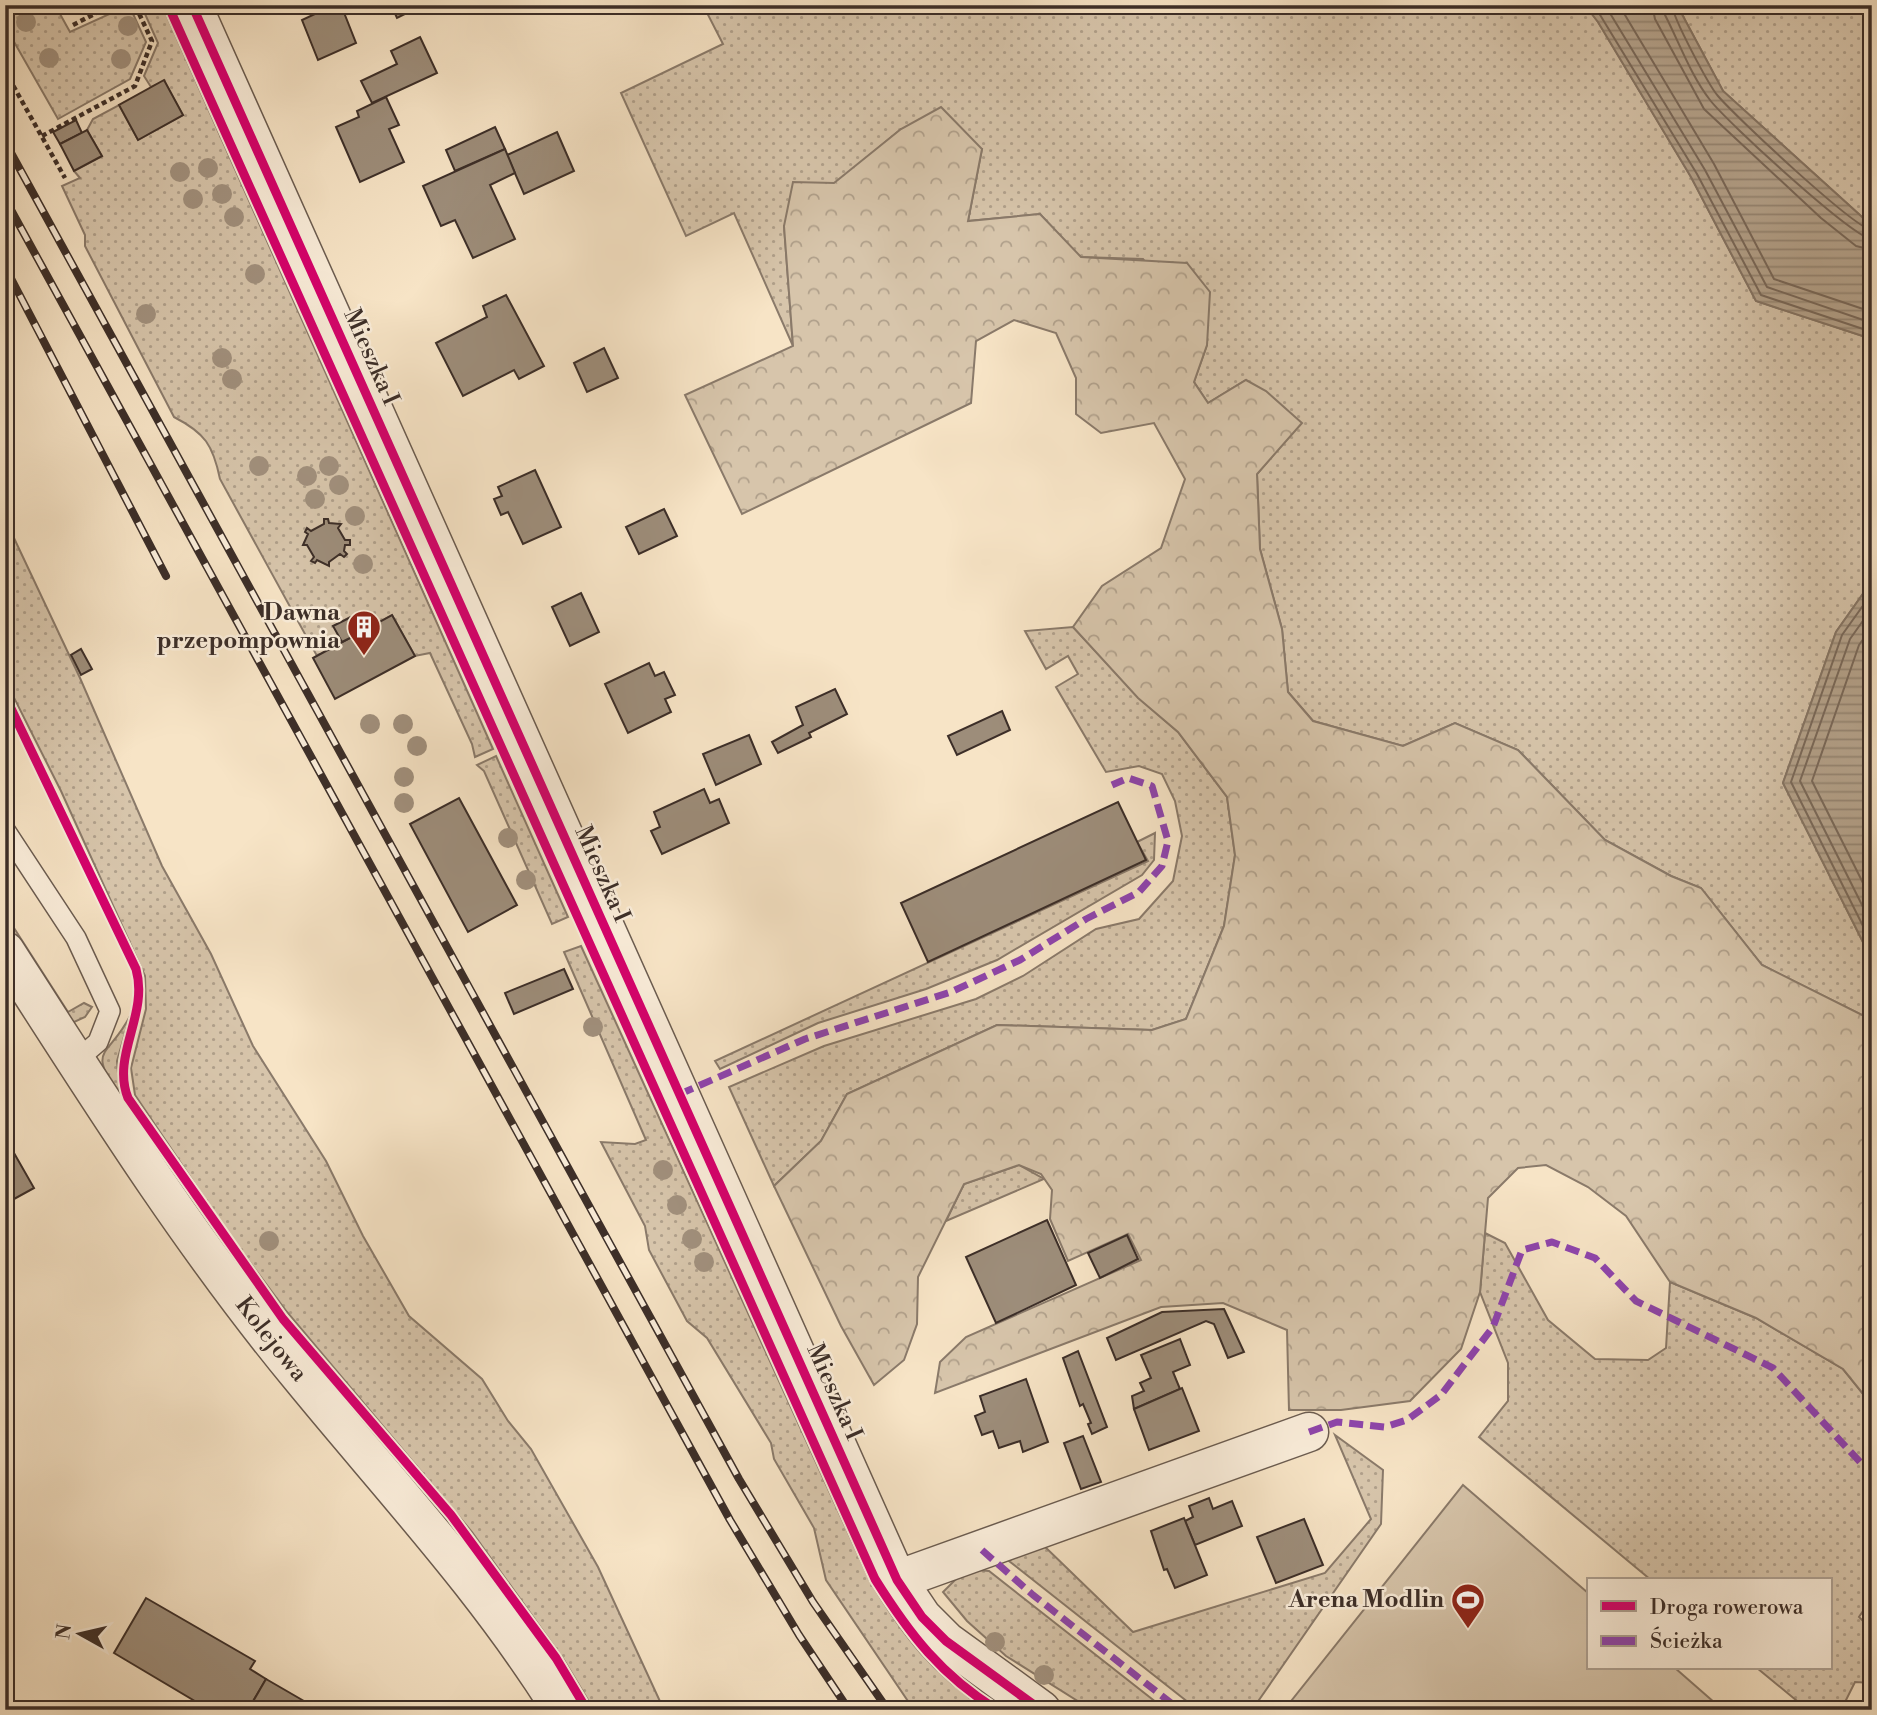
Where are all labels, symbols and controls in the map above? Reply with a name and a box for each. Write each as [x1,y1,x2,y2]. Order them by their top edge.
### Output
street label: Mieszka I [336,304,406,410]
place label: Dawna przepompownia [156,598,341,656]
building icon: Dawna przepompownia [345,608,383,657]
street label: Mieszka I [567,821,637,927]
street label: Kolejowa [228,1291,314,1389]
street label: Mieszka I [799,1339,869,1445]
legend [1587,1578,1832,1670]
sports icon: Arena Modlin [1449,1581,1487,1630]
place label: Arena Modlin [1288,1585,1444,1615]
text: Droga rowerowa [1650,1595,1804,1621]
north arrow [46,1600,116,1670]
text: N [51,1623,77,1641]
text: Ścieżka [1650,1626,1723,1655]

